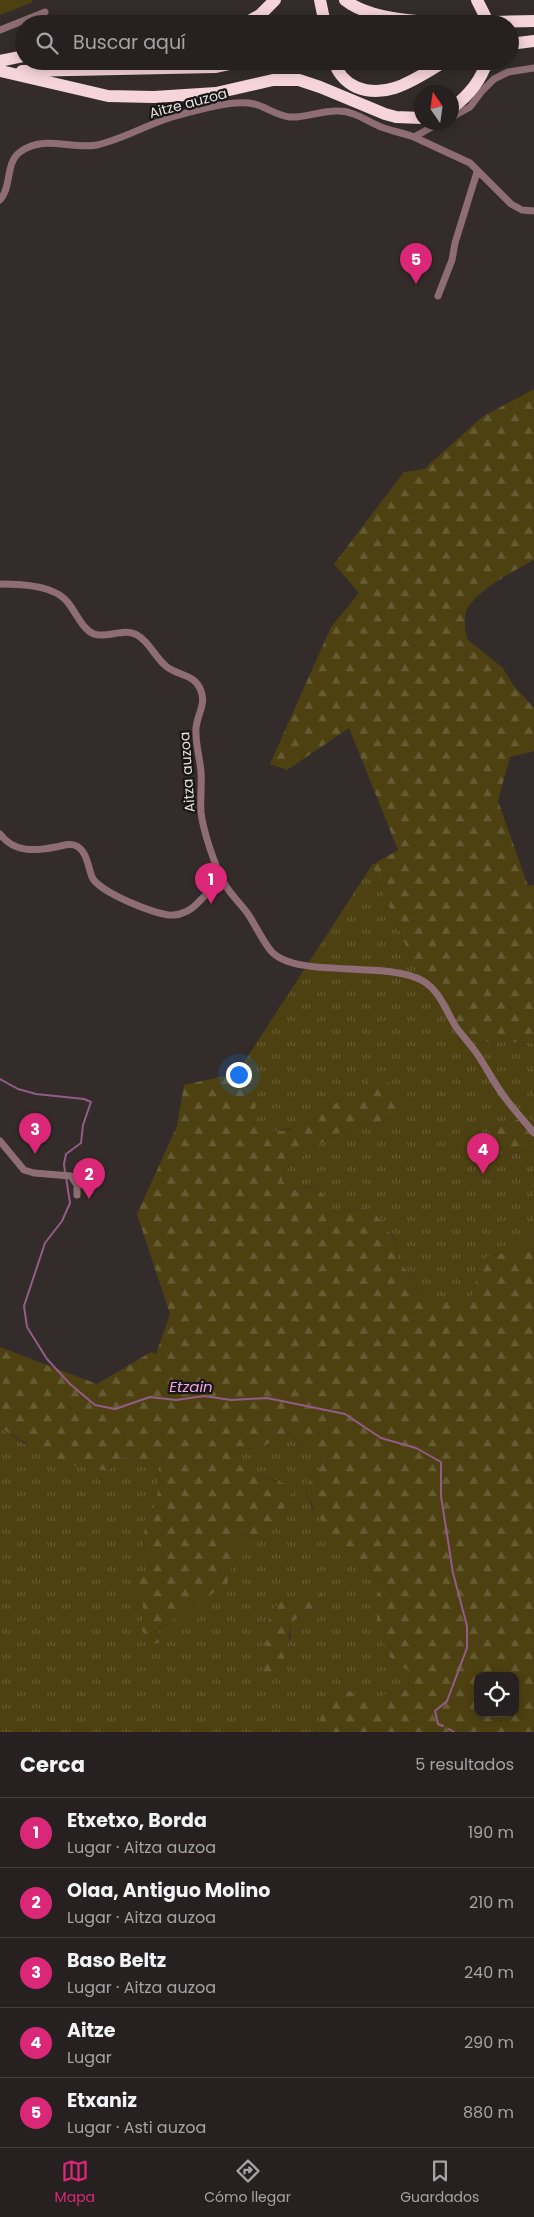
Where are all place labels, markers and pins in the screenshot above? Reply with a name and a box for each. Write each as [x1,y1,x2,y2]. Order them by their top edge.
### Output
pin: 5 [400,243,432,284]
pin: 1 [195,863,227,904]
pin: 3 [19,1113,51,1154]
pin: 4 [467,1133,499,1174]
pin: 2 [73,1158,105,1199]

